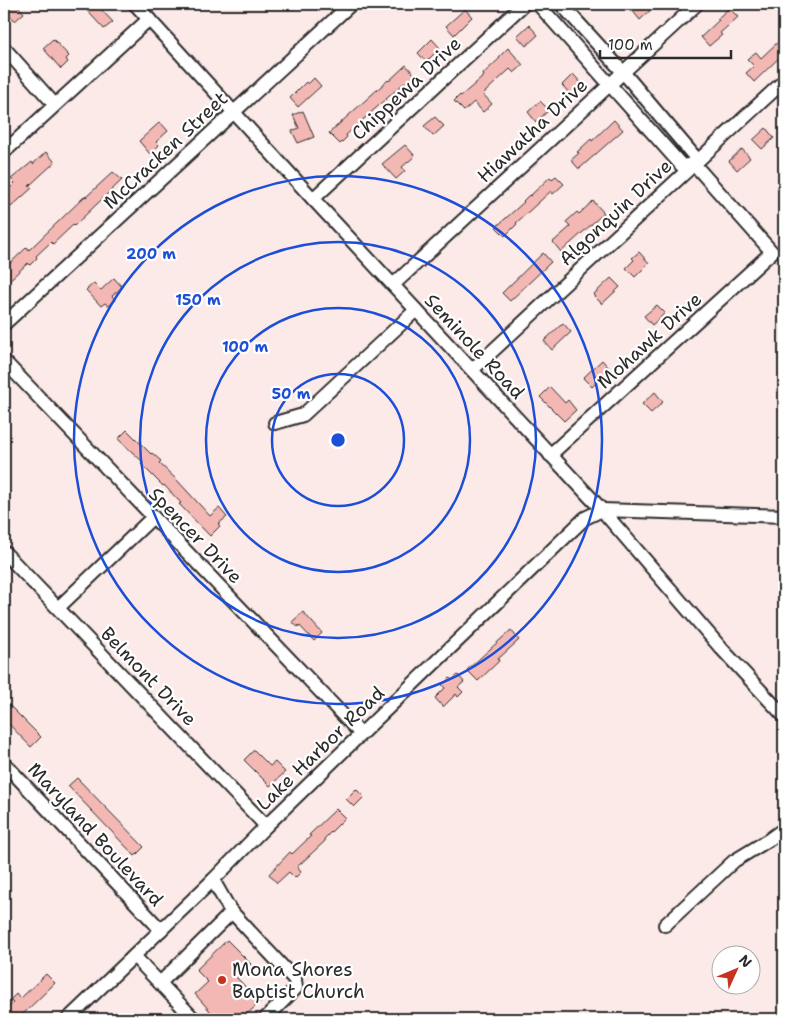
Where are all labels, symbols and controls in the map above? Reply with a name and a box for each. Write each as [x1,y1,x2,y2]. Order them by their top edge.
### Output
scale bar [600,28,732,60]
street label: Chippewa Drive [346,31,467,146]
text: 100 m [608,35,653,55]
street label: Hiawatha Drive [472,73,593,188]
street label: McCracken Street [98,86,233,215]
street label: Algonquin Drive [554,154,677,271]
text: 200 m [126,244,176,264]
street label: Mohawk Drive [592,287,707,394]
street label: Seminole Road [419,288,530,404]
text: 150 m [175,290,221,310]
text: 100 m [222,337,268,357]
text: 50 m [272,384,311,404]
centre of rings [329,431,347,449]
street label: Spencer Drive [143,482,248,589]
street label: Belmont Drive [95,622,202,731]
street label: Lake Harbor Road [251,681,390,816]
street label: Maryland Boulevard [22,757,169,912]
north arrow [710,946,760,996]
text: N [735,951,756,971]
place label: Mona Shores Baptist Church [232,957,365,1004]
marker: Mona Shores Baptist Church [216,974,228,986]

